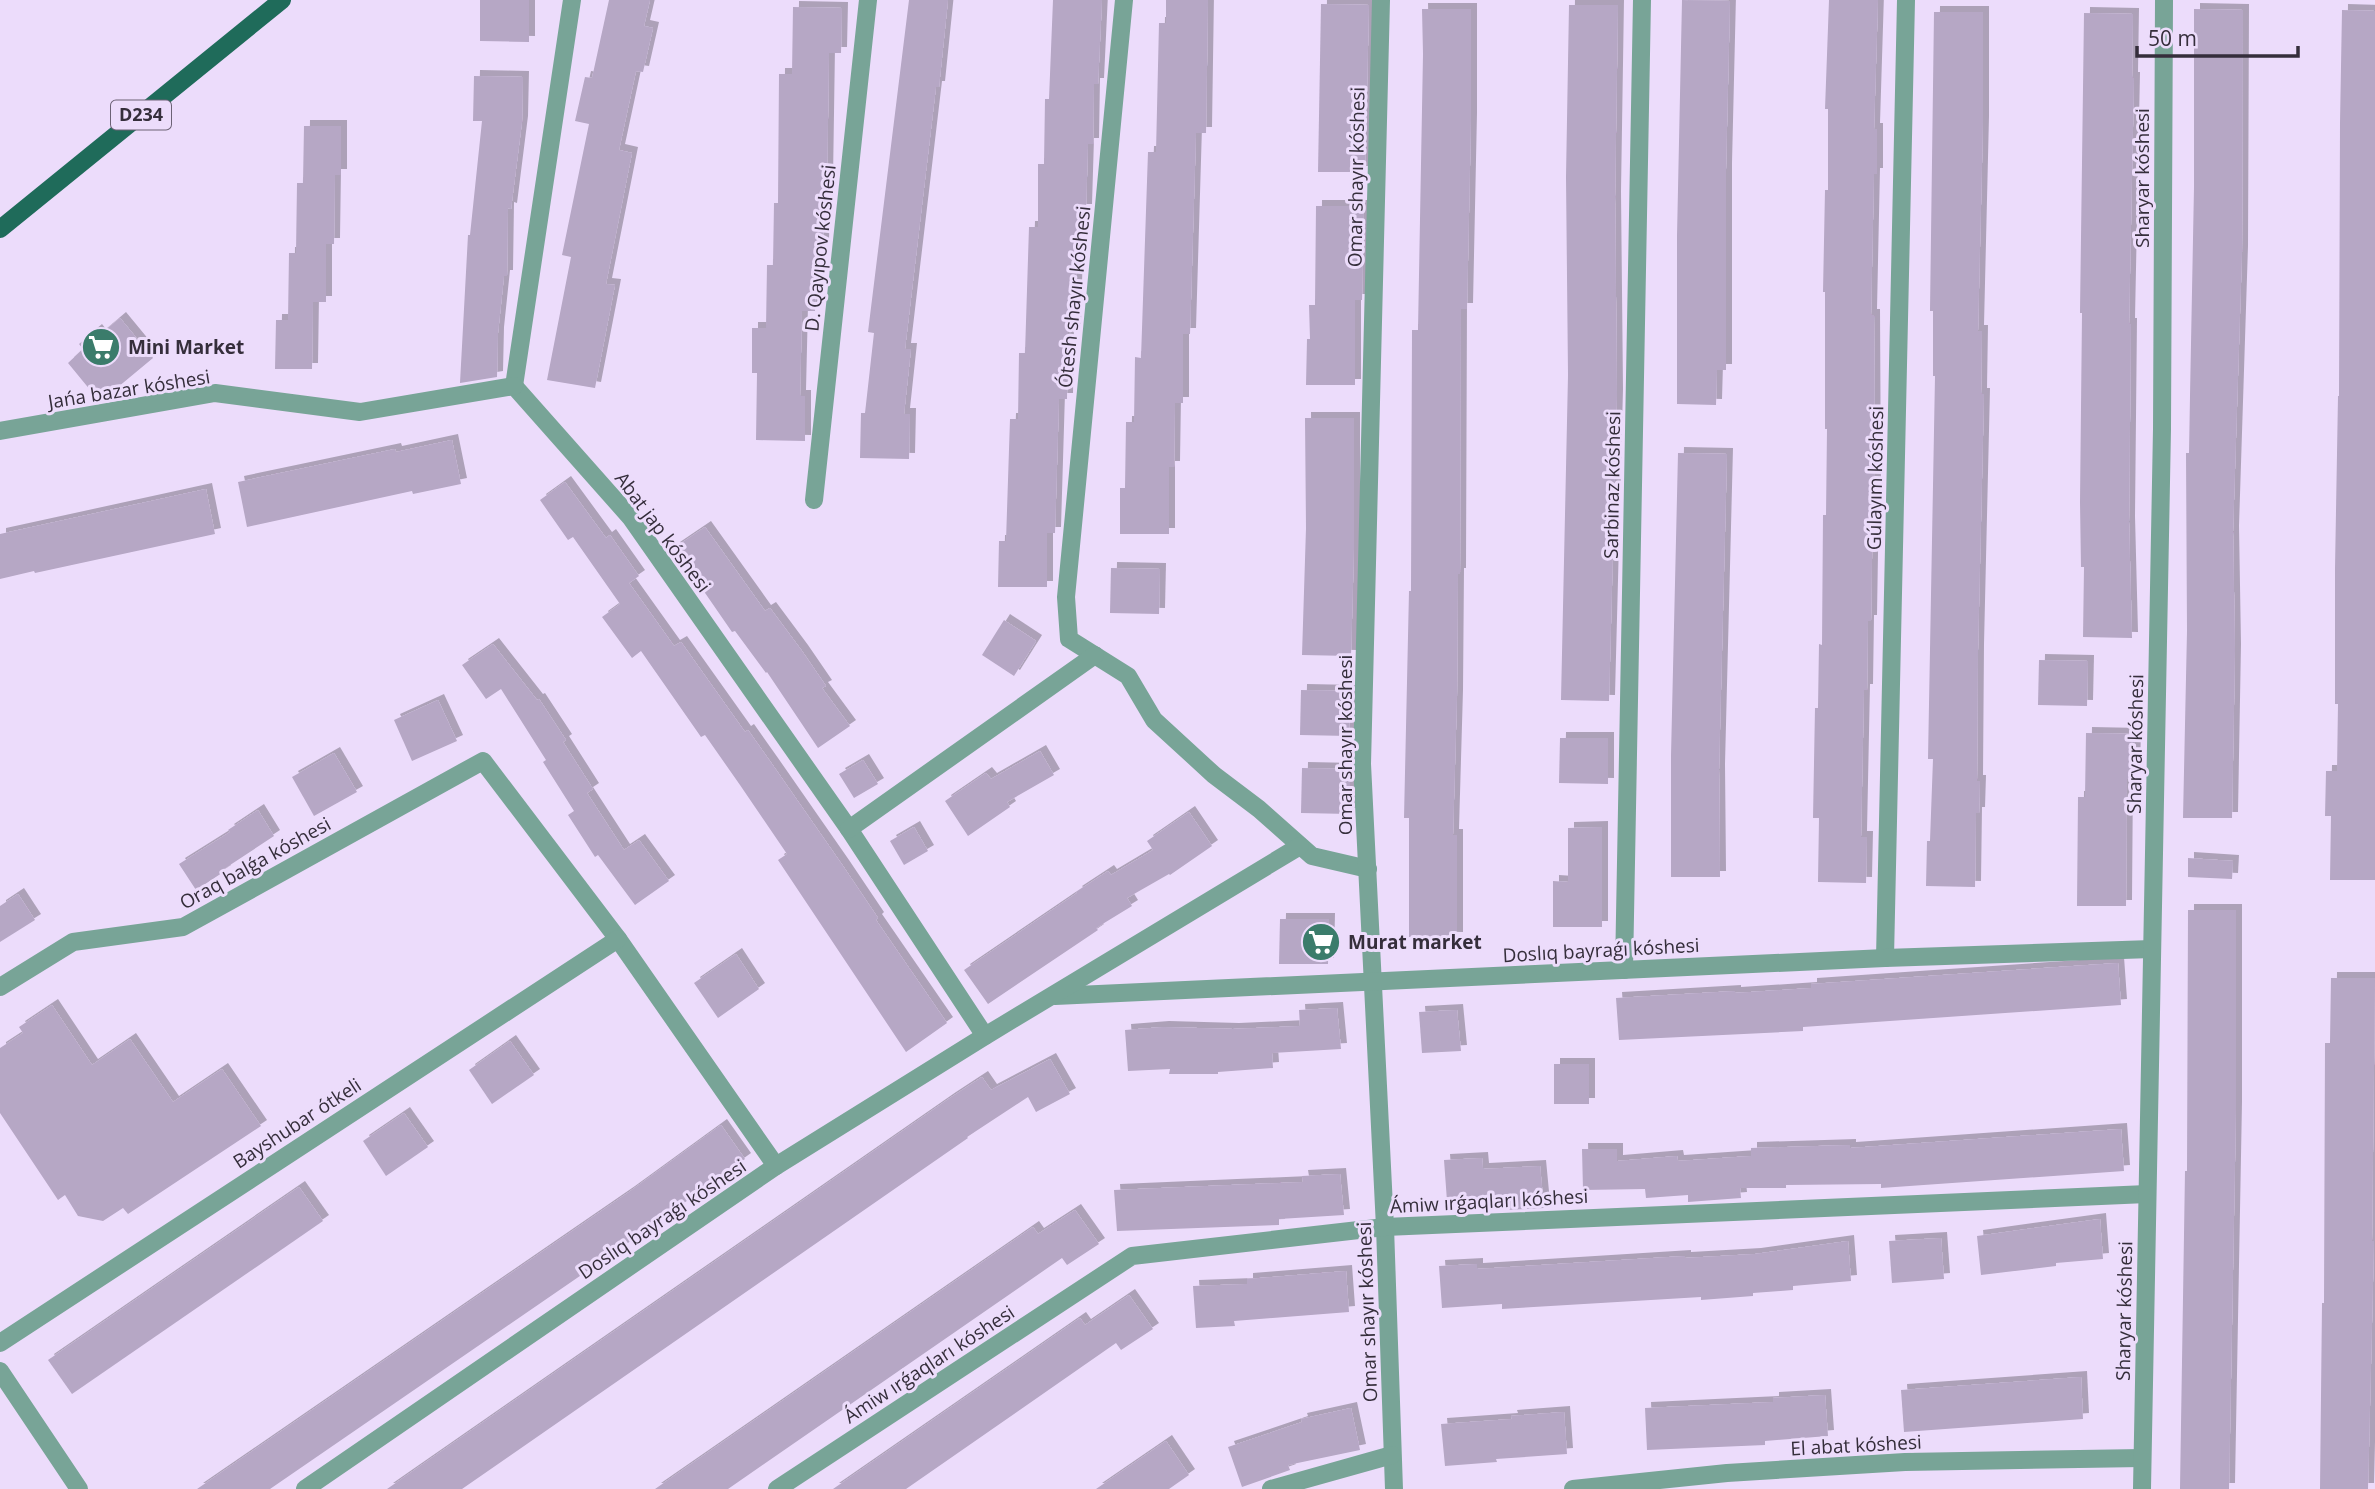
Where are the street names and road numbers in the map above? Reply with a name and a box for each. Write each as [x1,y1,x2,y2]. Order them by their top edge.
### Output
street label: Omar shayır kóshesi [1341,87,1371,267]
road number: D234 [111,100,171,130]
street label: Sharyar kóshesi [2129,108,2155,248]
street label: D. Qayıpov kóshesi [798,163,842,333]
street label: Ótesh shayır kóshesi [1052,205,1096,389]
street label: Jańa bazar kóshesi [44,363,212,415]
street label: Gúlayım kóshesi [1861,406,1889,550]
street label: Sarbinaz kóshesi [1598,411,1626,559]
street label: Abat jap kóshesi [609,466,717,598]
street label: Omar shayır kóshesi [1332,655,1358,835]
street label: Sharyar kóshesi [2121,674,2149,814]
street label: Oraq balǵa kóshesi [175,811,335,915]
street label: Doslıq bayraǵı kóshesi [1502,932,1700,968]
street label: Bayshubar ótkeli [228,1072,366,1174]
street label: Doslıq bayraǵı kóshesi [573,1153,751,1285]
street label: Ámiw ırǵaqları kóshesi [1389,1183,1589,1219]
street label: Omar shayır kóshesi [1351,1221,1383,1403]
street label: Sharyar kóshesi [2110,1241,2138,1381]
street label: Ámiw ırǵaqları kóshesi [839,1299,1019,1429]
street label: El abat kóshesi [1790,1429,1922,1461]

